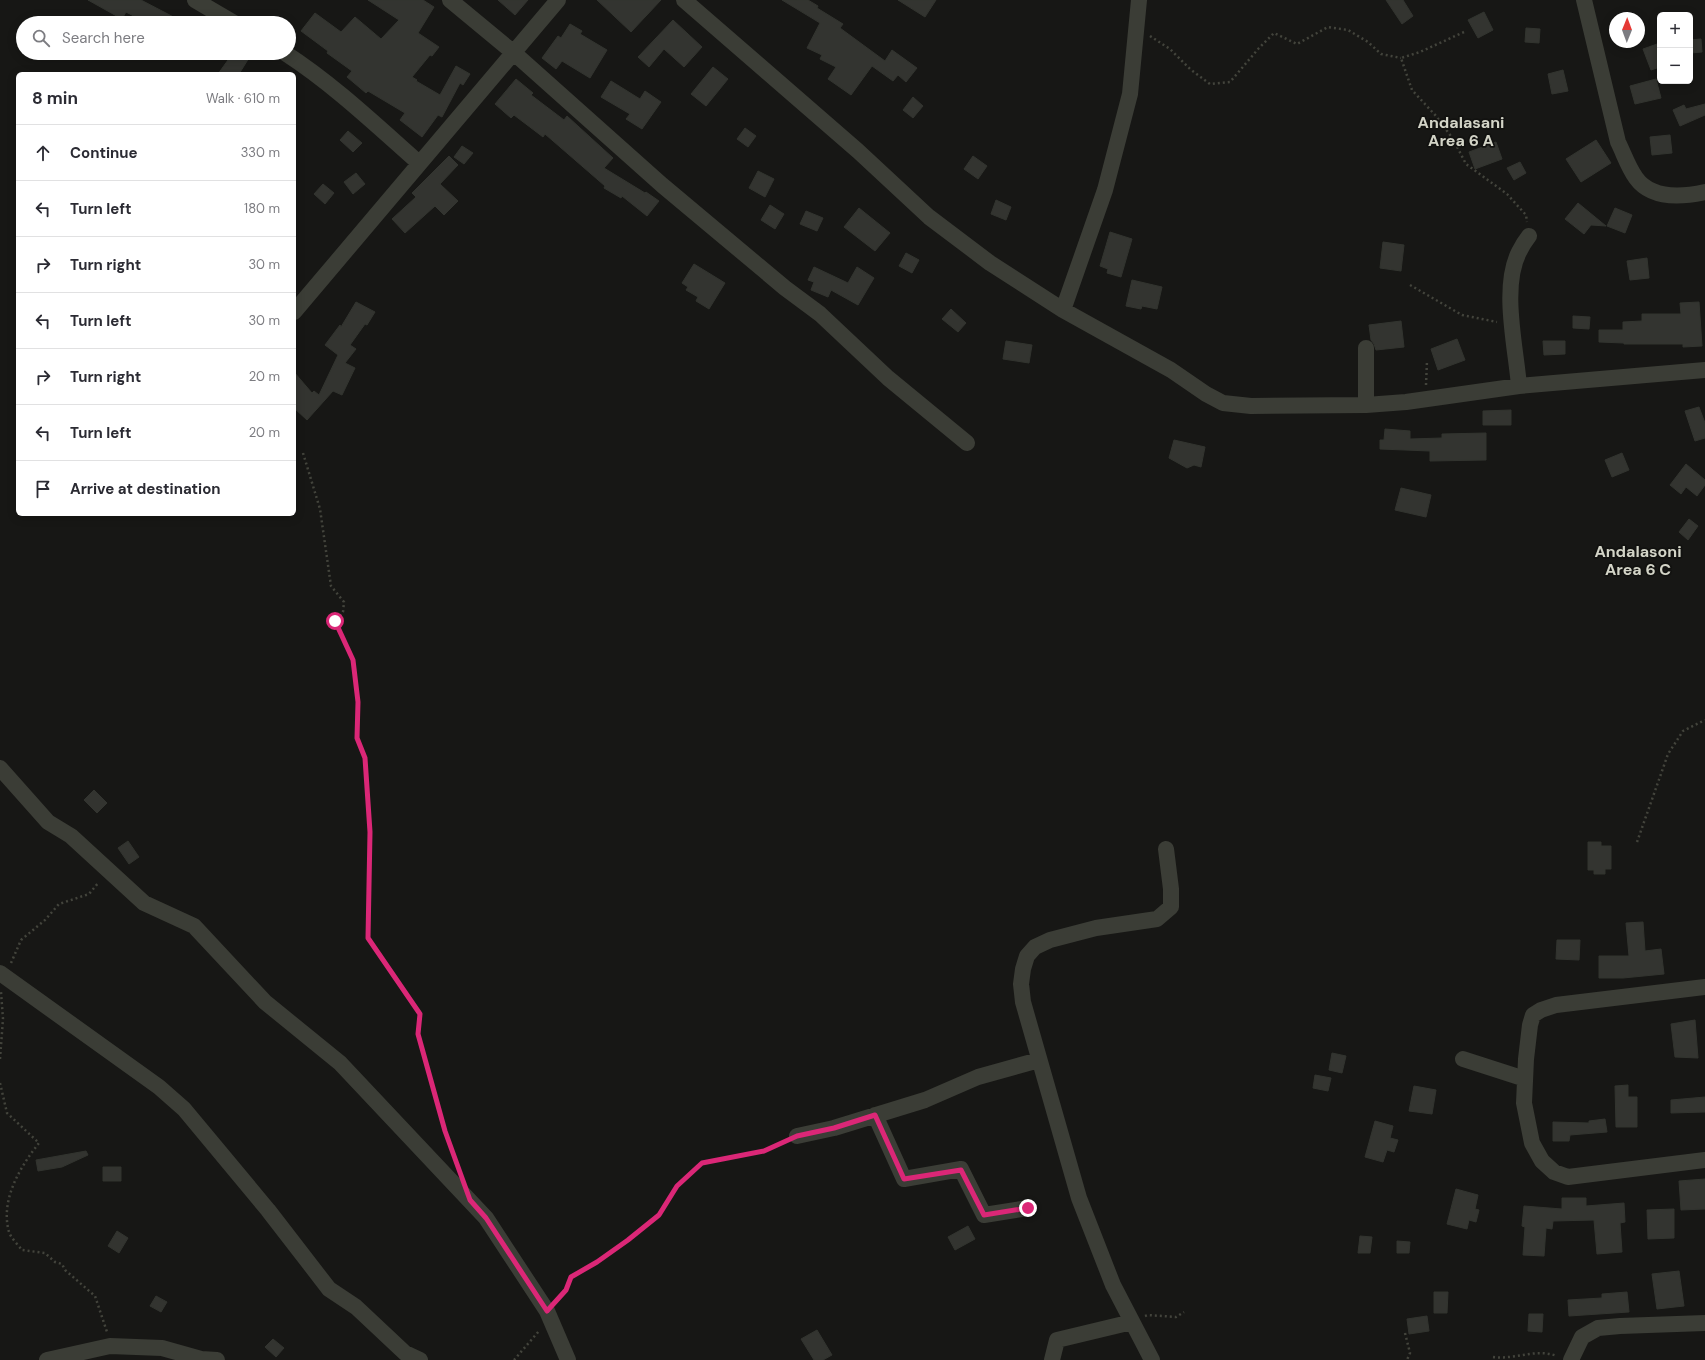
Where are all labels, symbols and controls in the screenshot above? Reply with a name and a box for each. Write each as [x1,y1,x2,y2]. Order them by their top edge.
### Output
north arrow [1609,12,1645,48]
map controls [1657,12,1693,84]
button: + [1657,12,1693,48]
search box [16,16,296,60]
icon: search [30,27,52,49]
text: Search here [62,28,145,48]
button: − [1657,48,1693,84]
text: 8 min [32,87,78,109]
text: Walk · 610 m [206,90,280,107]
district label: Andalasani Area 6 A [1418,112,1504,151]
icon: ahead [32,142,54,164]
text: Continue [70,143,138,163]
text: 330 m [241,144,280,161]
icon: left [32,198,54,220]
text: Turn left [70,199,131,219]
text: 180 m [244,200,280,217]
icon: right [32,254,54,276]
text: Turn right [70,255,141,275]
text: 30 m [248,256,280,273]
icon: left [32,310,54,332]
text: Turn left [70,311,131,331]
text: 30 m [248,312,280,329]
icon: right [32,366,54,388]
text: Turn right [70,367,141,387]
text: 20 m [249,368,280,385]
icon: left [32,422,54,444]
text: Turn left [70,423,131,443]
text: 20 m [249,424,280,441]
icon: arrive [32,478,54,500]
text: Arrive at destination [70,479,221,499]
district label: Andalasoni Area 6 C [1594,541,1682,580]
route start [326,612,344,630]
route end [1019,1199,1037,1217]

